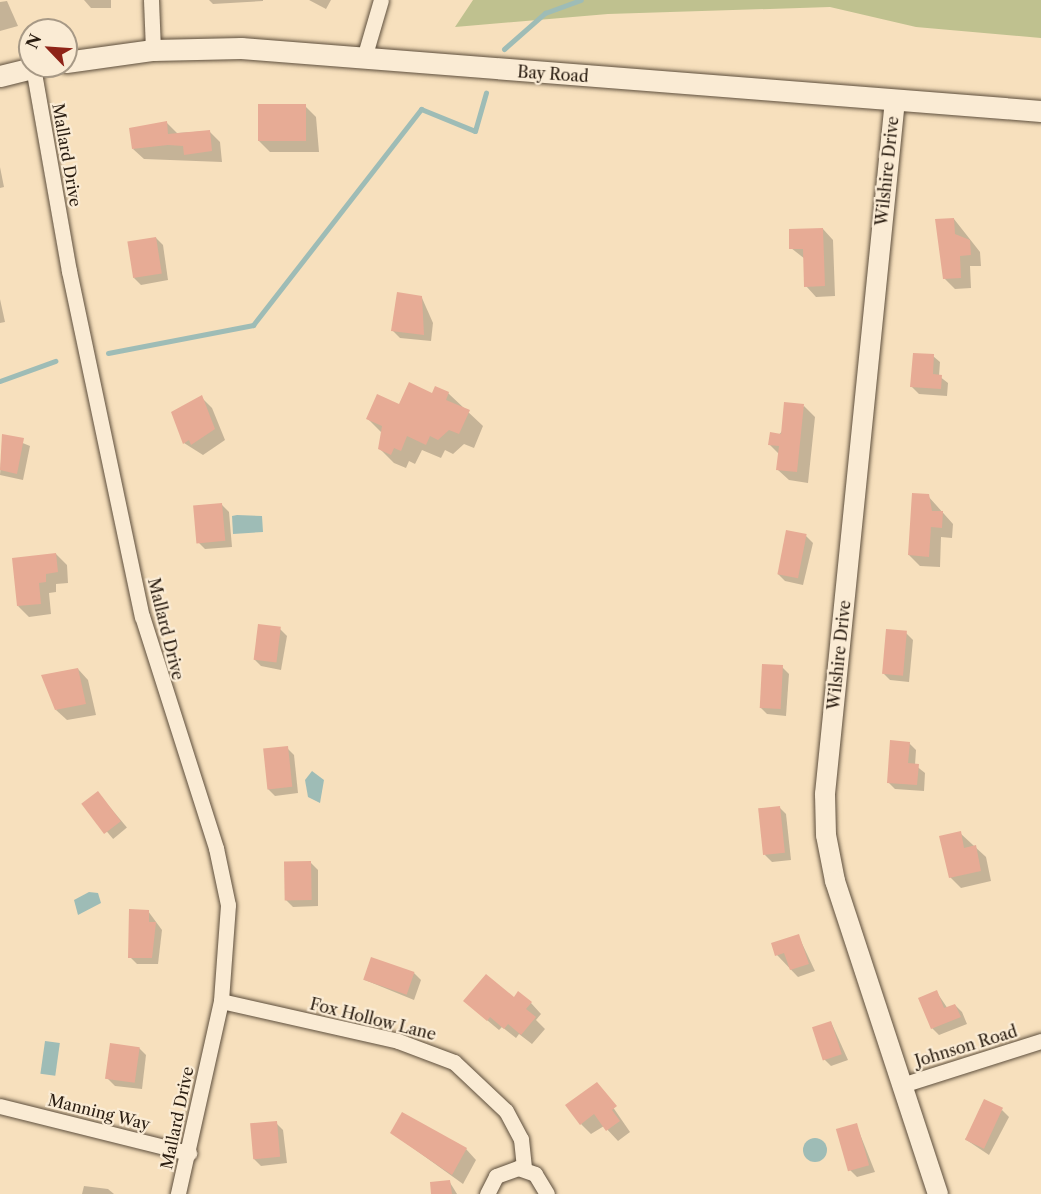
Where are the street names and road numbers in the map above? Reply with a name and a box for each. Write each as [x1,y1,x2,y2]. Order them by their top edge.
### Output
street label: Bay Road [516,62,590,86]
street label: Mallard Drive [48,102,86,208]
street label: Wilshire Drive [872,115,902,227]
street label: Mallard Drive [144,576,188,682]
street label: Wilshire Drive [824,599,854,711]
street label: Fox Hollow Lane [308,994,438,1044]
street label: Johnson Road [913,1021,1019,1071]
street label: Mallard Drive [157,1065,197,1171]
street label: Manning Way [46,1090,152,1134]

